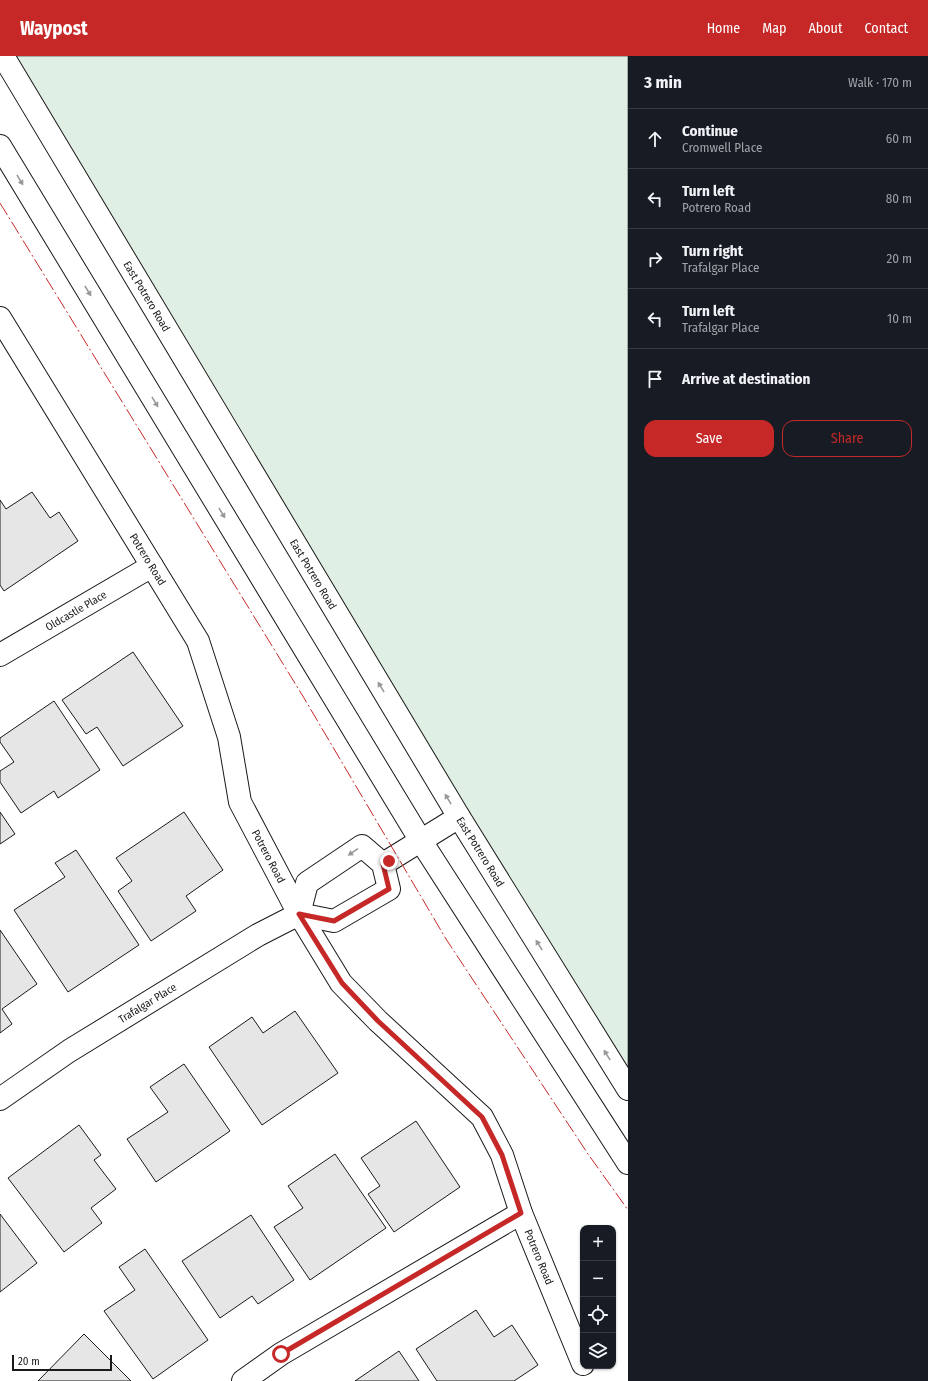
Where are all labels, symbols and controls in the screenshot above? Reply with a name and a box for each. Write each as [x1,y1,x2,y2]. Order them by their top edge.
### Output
text: Waypost [20,17,88,40]
text: Home [707,20,740,37]
text: Map [762,20,786,37]
text: About [808,20,843,37]
text: Contact [865,20,908,37]
text: 3 min [644,72,682,93]
text: Walk · 170 m [848,75,912,90]
text: Continue [682,122,738,140]
icon: ahead [644,128,666,150]
text: 60 m [886,131,912,146]
text: Cromwell Place [682,140,762,155]
one-way arrow [17,174,24,186]
text: Turn left [682,182,735,200]
icon: left [644,188,666,210]
text: 80 m [886,191,912,206]
text: Potrero Road [682,200,751,215]
text: Turn right [682,242,743,260]
icon: right [644,248,666,270]
text: 20 m [886,251,912,266]
street label: East Potrero Road [121,259,173,334]
text: Trafalgar Place [682,260,759,275]
one-way arrow [84,285,91,297]
text: Turn left [682,302,735,320]
icon: left [644,308,666,330]
text: 10 m [887,311,912,326]
text: Trafalgar Place [682,320,759,335]
icon: arrive [644,368,666,390]
text: Arrive at destination [682,370,810,388]
one-way arrow [151,397,159,407]
button: Save [644,420,774,457]
button: Share [782,420,912,457]
one-way arrow [219,507,226,519]
street label: Potrero Road [127,531,169,588]
street label: East Potrero Road [287,537,340,612]
street label: Oldcastle Place [43,588,109,633]
one-way arrow [378,681,385,693]
one-way arrow [444,794,452,804]
street label: East Potrero Road [454,814,507,889]
street label: Potrero Road [249,827,288,885]
one-way arrow [347,849,359,856]
route end [380,852,398,870]
one-way arrow [535,939,542,951]
street label: Trafalgar Place [116,980,179,1026]
one-way arrow [604,1049,611,1061]
map controls [580,1225,616,1369]
button: + [580,1225,616,1261]
street label: Potrero Road [522,1227,556,1286]
button: − [580,1261,616,1297]
button: locate [580,1297,616,1333]
button: layers [580,1333,616,1369]
route start [272,1345,290,1363]
scale bar [12,1353,112,1372]
text: 20 m [18,1355,40,1368]

